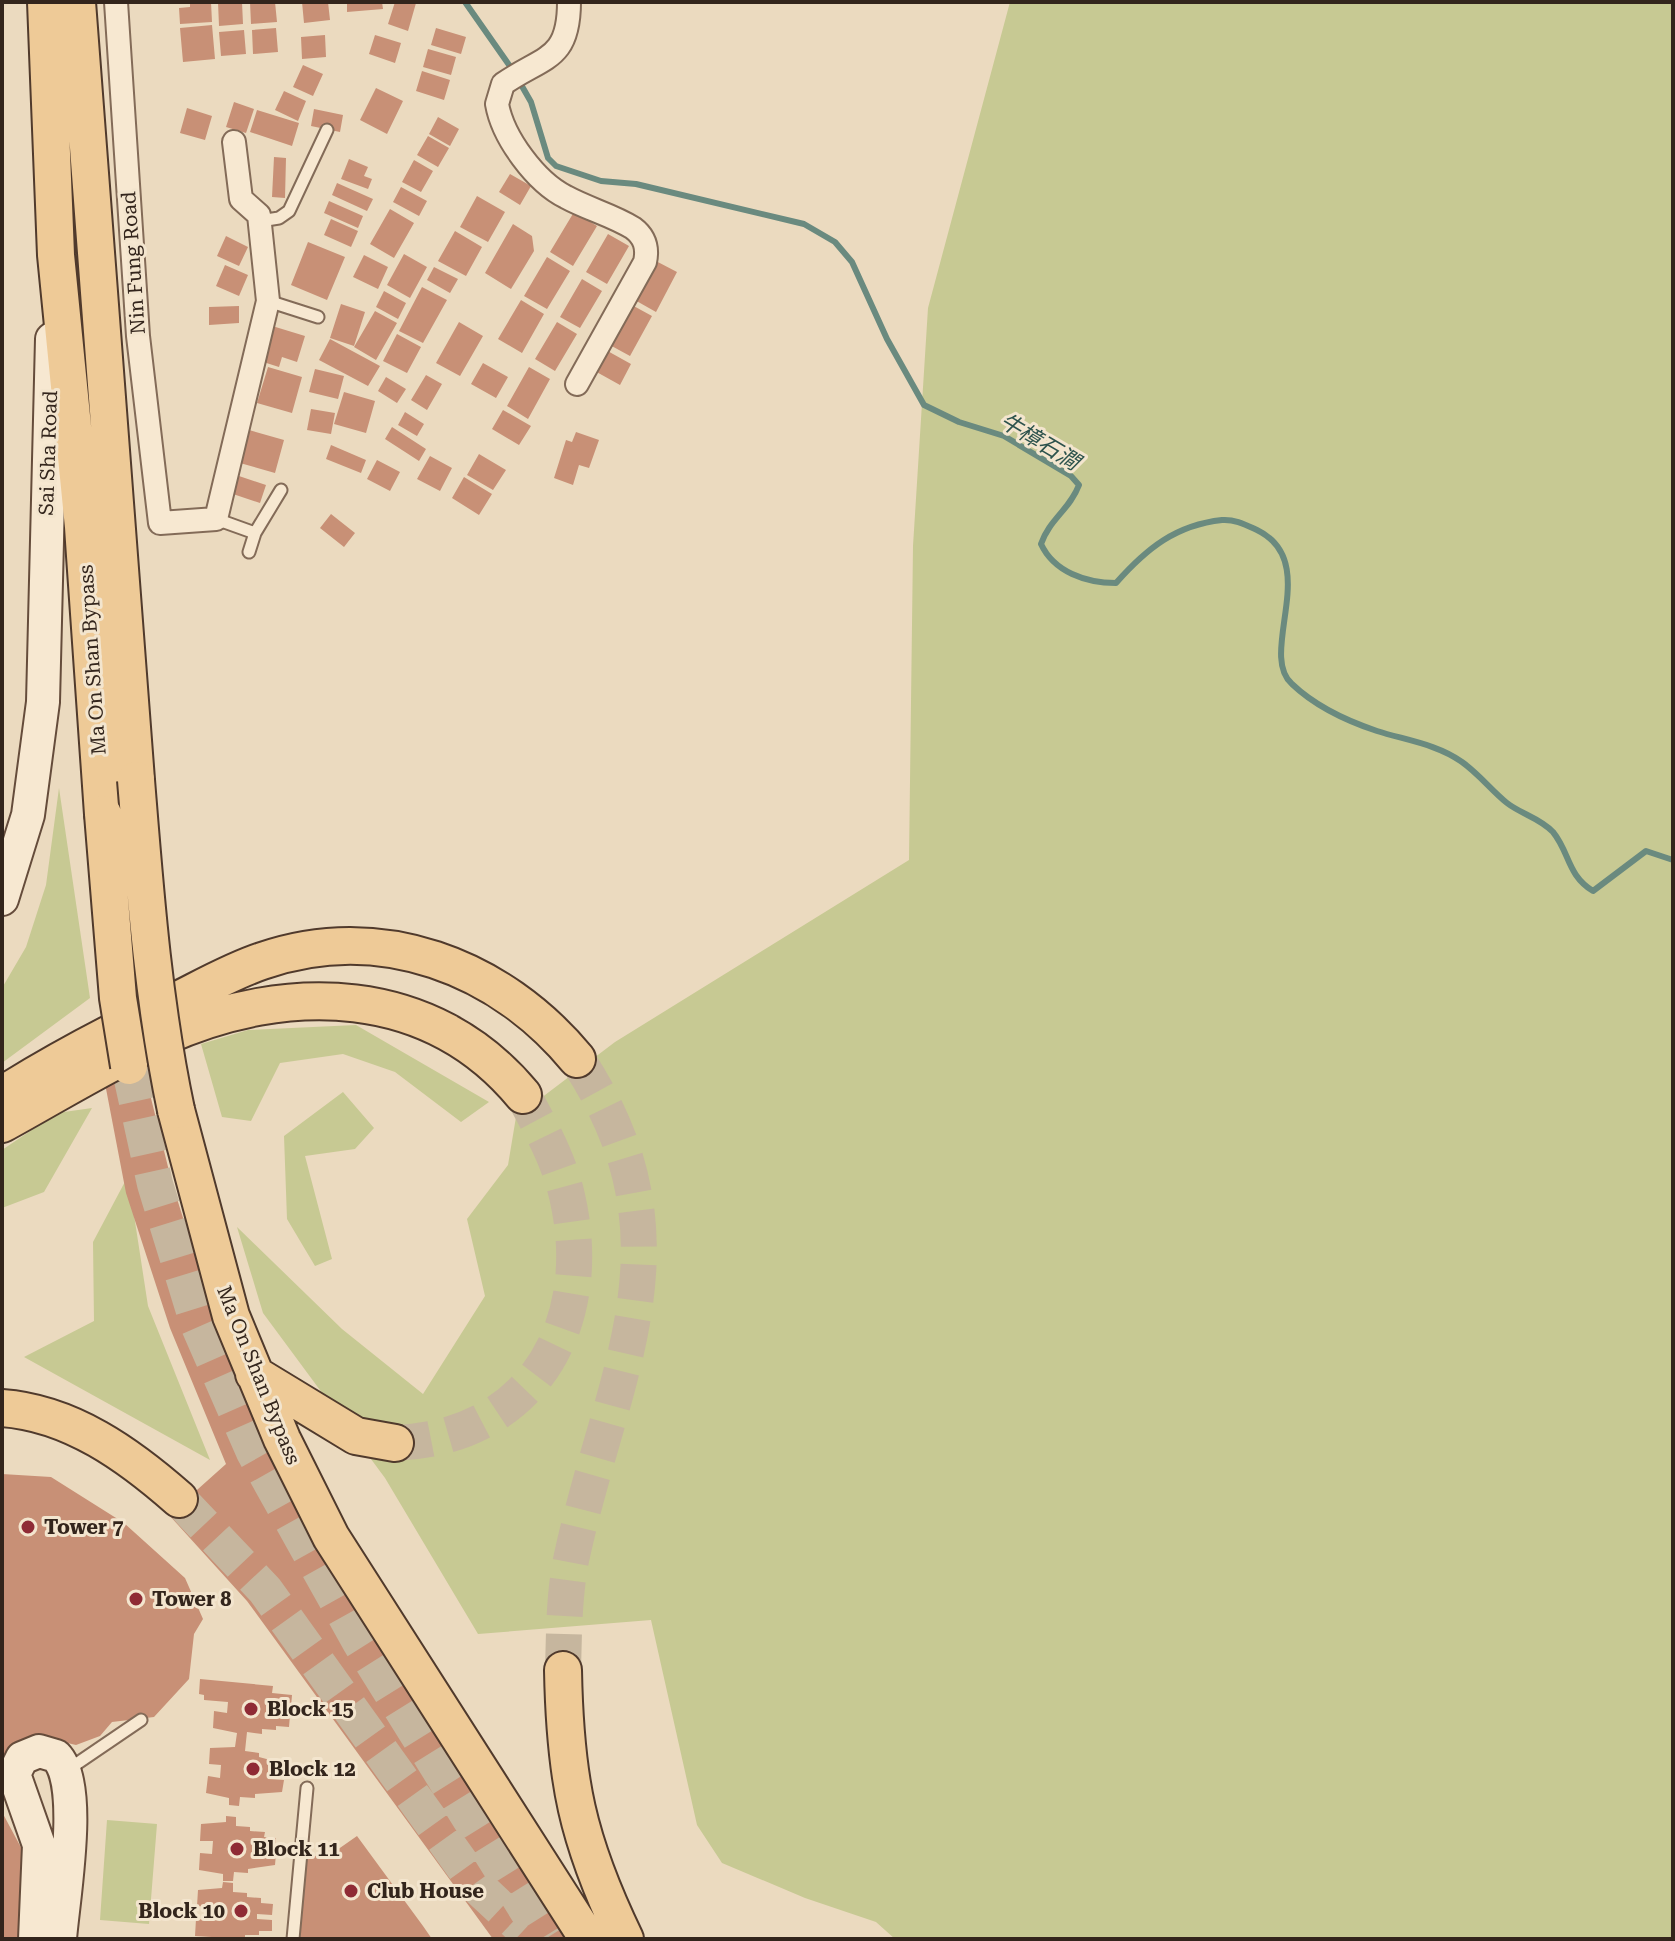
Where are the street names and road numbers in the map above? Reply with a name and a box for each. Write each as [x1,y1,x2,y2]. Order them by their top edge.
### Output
street label: Nin Fung Road [116,191,150,335]
street label: Sai Sha Road [34,390,62,516]
street label: Ma On Shan Bypass [73,564,111,756]
street label: Ma On Shan Bypass [212,1282,306,1468]

